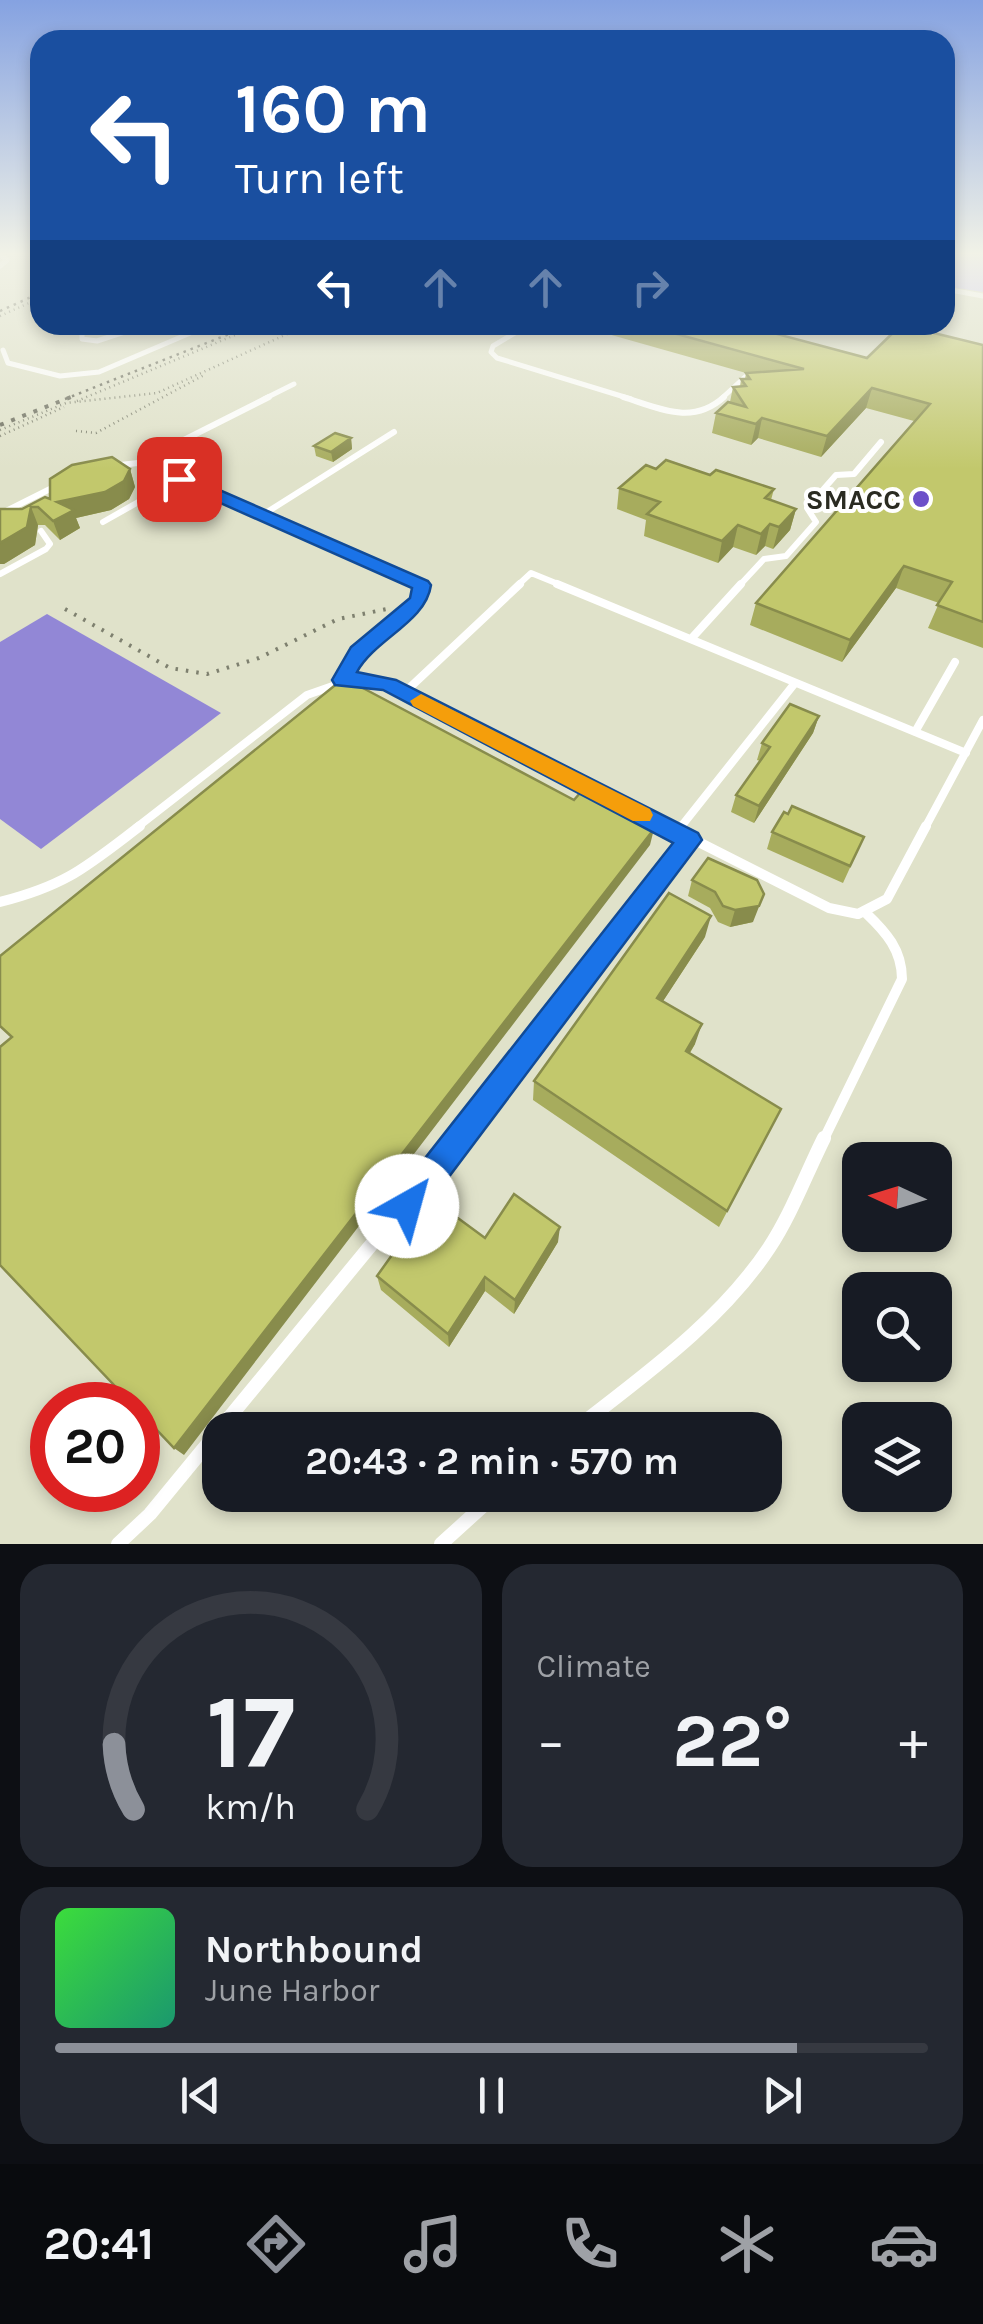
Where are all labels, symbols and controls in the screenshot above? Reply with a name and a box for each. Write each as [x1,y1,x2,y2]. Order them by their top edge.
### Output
text: 160 m [235,68,431,150]
icon: left [70,70,200,200]
text: Turn left [235,152,404,204]
icon: left [308,260,363,315]
icon: ahead [413,260,468,315]
icon: ahead [518,260,573,315]
icon: right [623,260,678,315]
pin [137,437,222,522]
icon: arrive [152,452,207,507]
place label: SMACC [806,483,901,516]
marker: SMACC [910,488,932,510]
north arrow [842,1142,952,1252]
map controls [842,1142,952,1512]
position arrow [355,1154,459,1258]
button: search [842,1272,952,1382]
speed limit sign: 20 [30,1382,160,1512]
button: layers [842,1402,952,1512]
text: 20:43 · 2 min · 570 m [305,1439,679,1484]
text: Climate [537,1648,651,1685]
text: 17 [206,1672,295,1793]
text: 22° [672,1697,792,1785]
text: − [537,1709,565,1773]
text: + [899,1709,928,1773]
text: km/h [205,1786,296,1828]
text: Northbound [205,1927,423,1972]
text: June Harbor [205,1972,379,2009]
icon: previous [173,2068,228,2123]
icon: pause [464,2068,519,2123]
icon: next [755,2068,810,2123]
icon: directions [241,2209,311,2279]
icon: music [398,2209,468,2279]
icon: phone [555,2209,625,2279]
icon: climate [712,2209,782,2279]
icon: car [869,2209,939,2279]
text: 20:41 [44,2218,154,2270]

